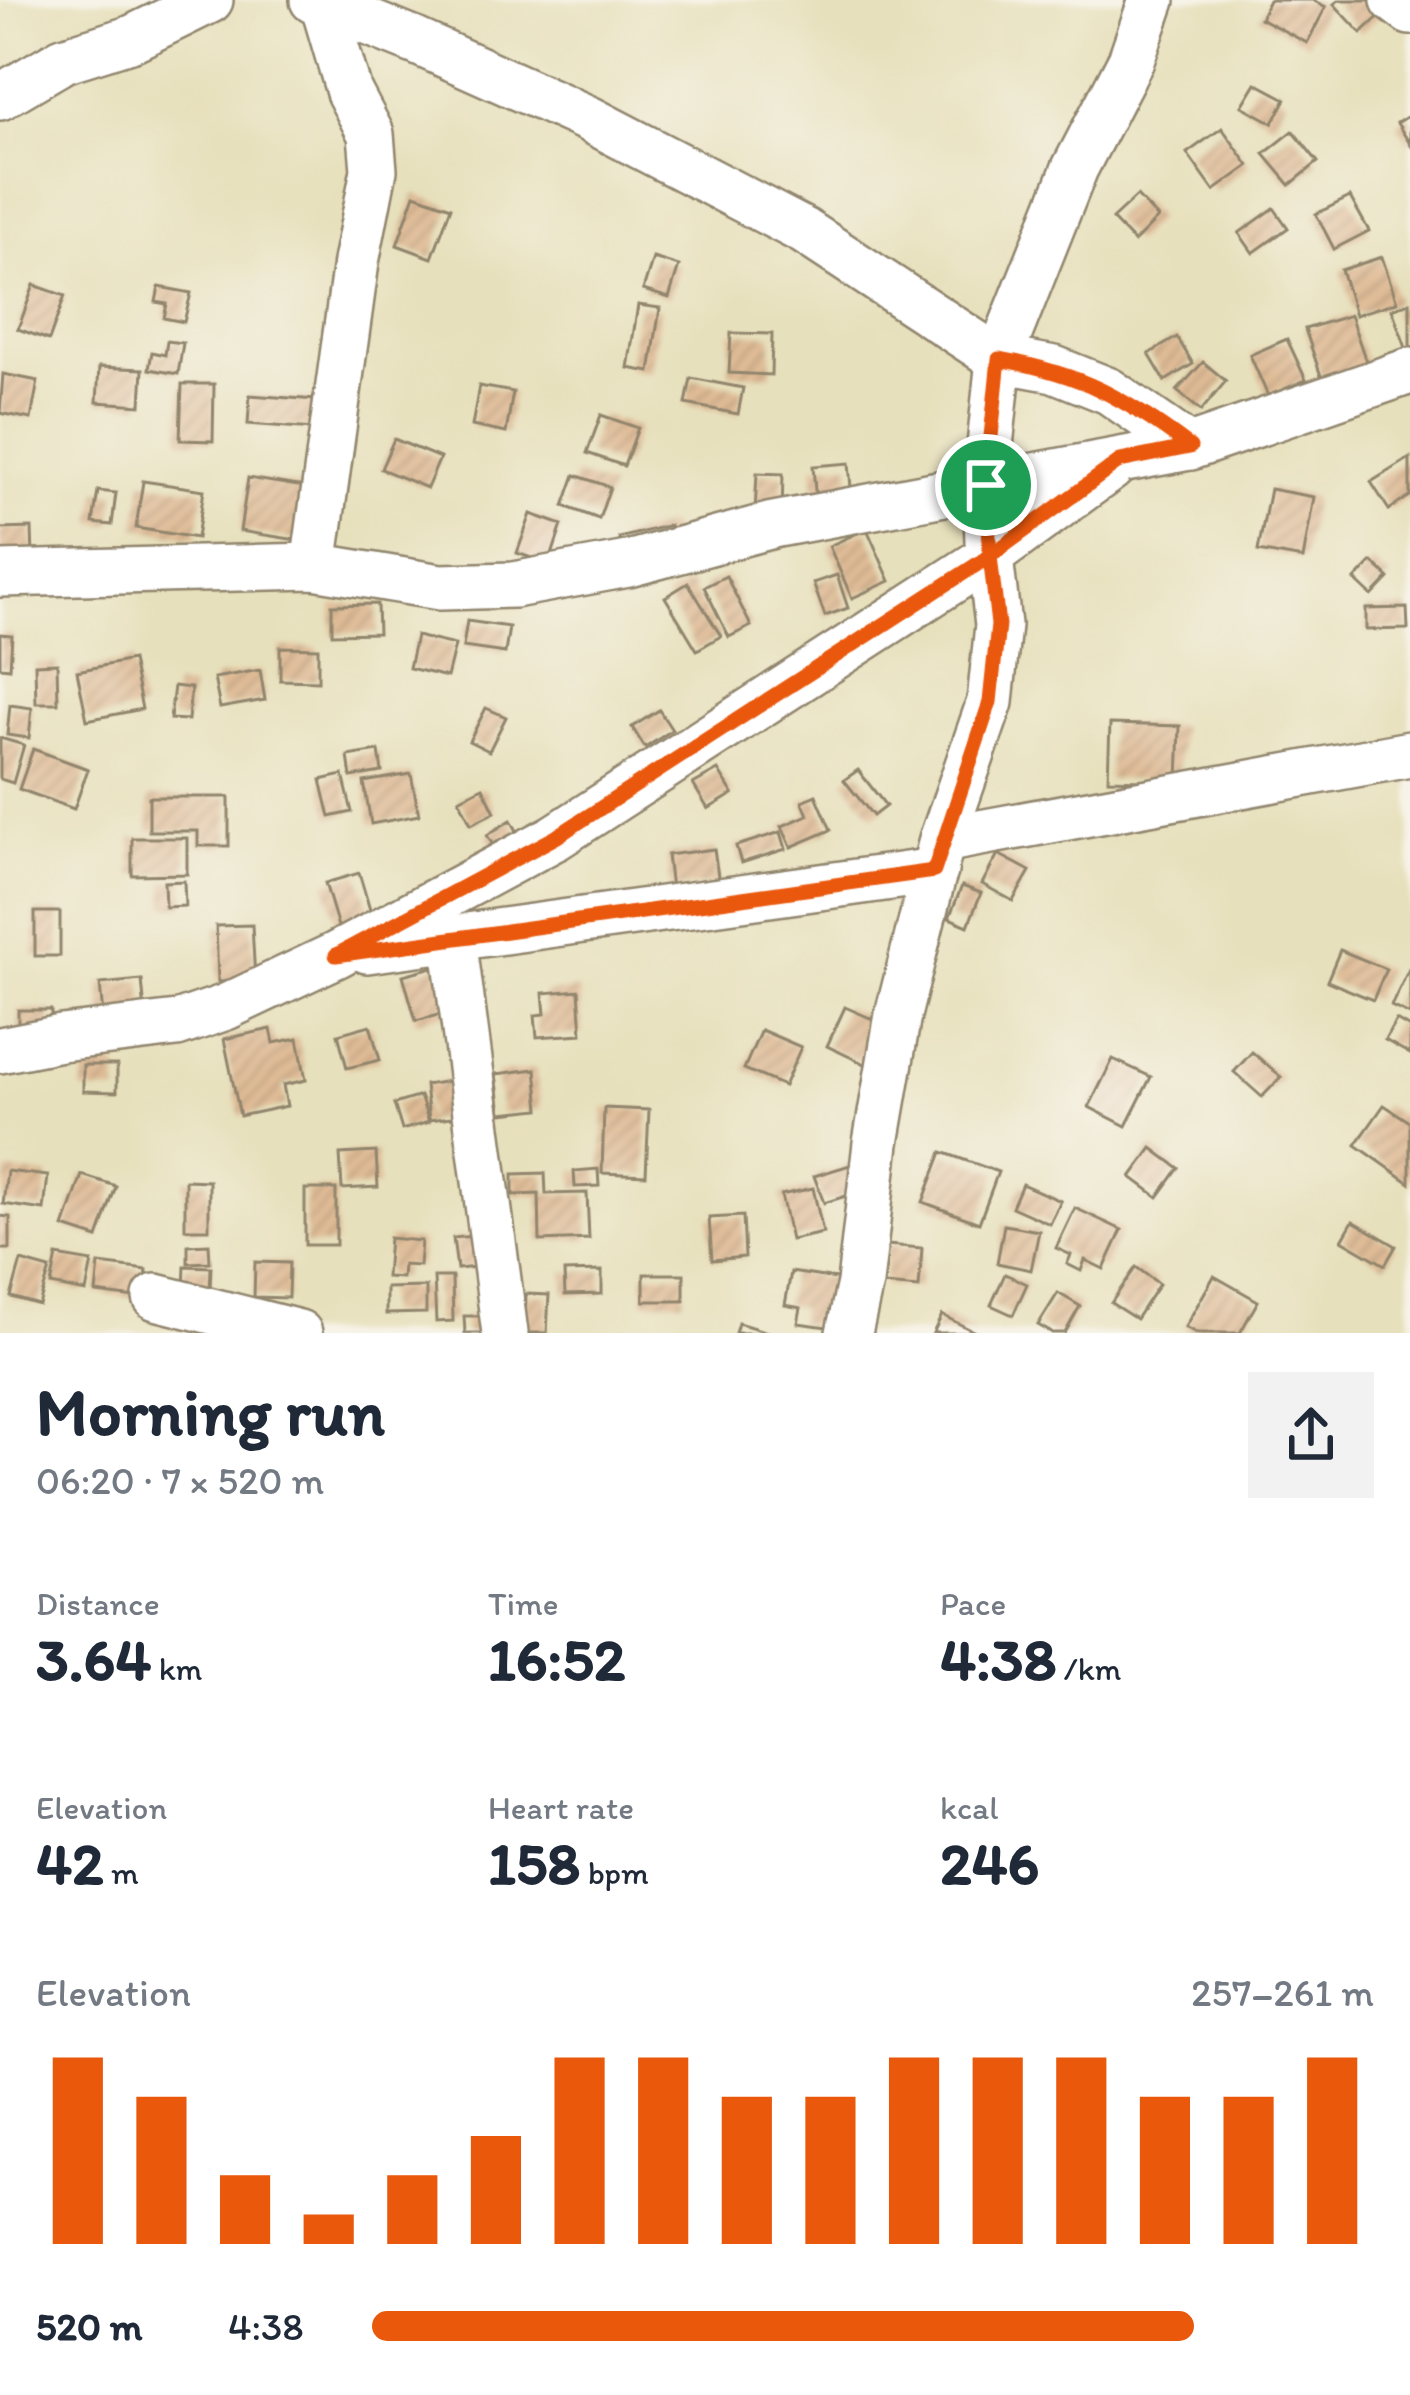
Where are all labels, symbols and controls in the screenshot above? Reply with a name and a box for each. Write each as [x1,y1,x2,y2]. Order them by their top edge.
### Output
pin [935,434,1037,536]
icon: arrive [953,452,1019,518]
text: Morning run [36,1372,385,1452]
button: share [1248,1372,1374,1498]
text: 06:20 · 7 × 520 m [36,1457,324,1504]
text: Distance [36,1584,160,1623]
text: Time [488,1584,558,1623]
text: Pace [940,1584,1006,1623]
text: 3.64 [36,1623,151,1695]
text: 16:52 [488,1623,625,1695]
text: 4:38 [940,1623,1056,1695]
text: km [151,1649,202,1688]
text: /km [1056,1649,1121,1688]
text: Elevation [36,1788,167,1827]
text: Heart rate [488,1788,634,1827]
text: kcal [940,1788,999,1827]
text: 42 [36,1827,104,1899]
text: 158 [488,1827,580,1899]
text: 246 [940,1827,1039,1899]
text: m [104,1853,139,1892]
text: bpm [580,1853,649,1892]
text: Elevation [36,1969,191,2016]
text: 257–261 m [1191,1969,1374,2016]
text: 520 m [36,2303,143,2350]
text: 4:38 [228,2303,304,2350]

